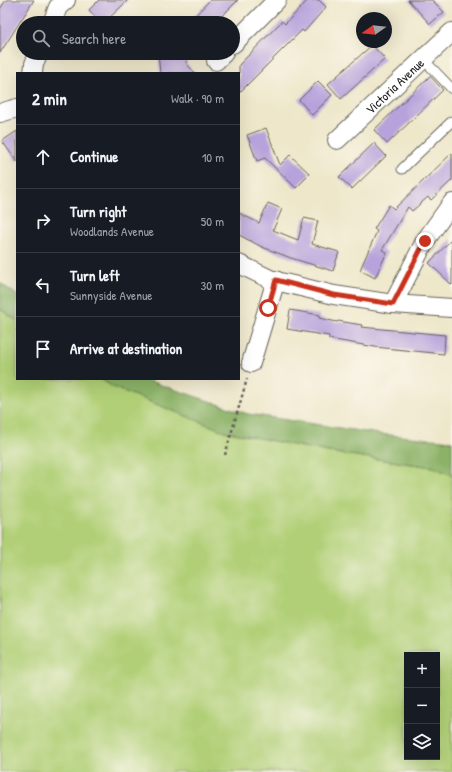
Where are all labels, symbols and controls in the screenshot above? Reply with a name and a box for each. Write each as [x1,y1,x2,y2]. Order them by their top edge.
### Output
north arrow [356,12,392,48]
search box [16,16,240,60]
icon: search [30,27,52,49]
text: Search here [62,28,126,49]
street label: Victoria Avenue [361,54,428,118]
text: 2 min [32,87,67,110]
text: Walk · 90 m [171,89,224,107]
icon: ahead [32,146,54,168]
text: Continue [70,146,118,167]
text: 10 m [202,148,224,166]
text: Turn right [70,201,126,222]
icon: right [32,210,54,232]
text: 50 m [201,212,224,230]
text: Woodlands Avenue [70,222,154,240]
route end [416,232,434,250]
text: Turn left [70,265,120,286]
icon: left [32,274,54,296]
text: 30 m [201,276,224,294]
text: Sunnyside Avenue [70,286,153,304]
route start [259,299,277,317]
icon: arrive [32,338,54,360]
text: Arrive at destination [70,338,182,359]
map controls [404,652,440,760]
button: + [404,652,440,688]
button: − [404,688,440,724]
button: layers [404,724,440,760]

